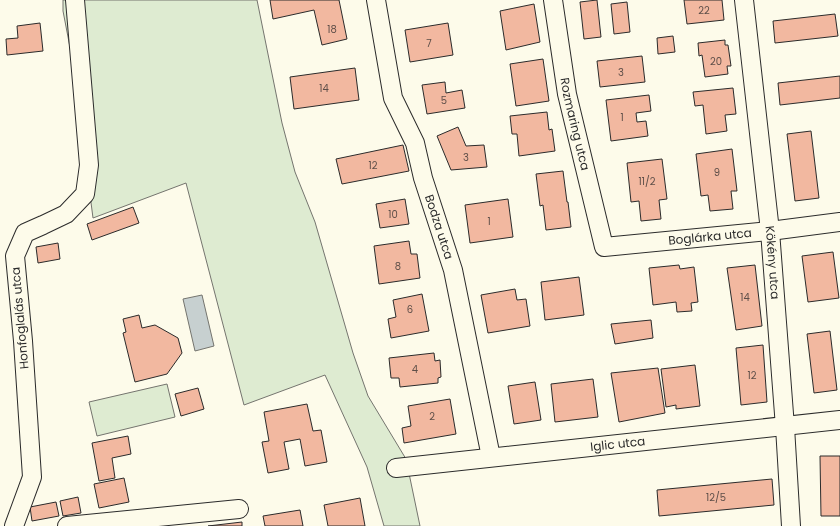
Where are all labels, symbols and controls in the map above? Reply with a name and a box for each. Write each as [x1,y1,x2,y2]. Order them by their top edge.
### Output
house number: 22 [698,3,710,18]
house number: 18 [327,22,337,37]
house number: 7 [426,36,432,51]
house number: 20 [710,54,722,69]
house number: 3 [618,65,624,80]
street label: Rozmaring utca [557,76,594,172]
house number: 14 [319,81,329,96]
house number: 5 [441,93,447,108]
house number: 1 [620,110,624,125]
house number: 3 [463,150,469,165]
house number: 12 [369,158,378,173]
house number: 9 [714,165,720,180]
house number: 11/2 [639,174,656,189]
street label: Bodza utca [421,192,458,262]
house number: 10 [388,207,398,222]
house number: 1 [487,214,491,229]
street label: Boglárka utca [668,224,753,249]
street label: Kökény utca [761,225,784,300]
house number: 8 [395,259,401,274]
street label: Honfoglalás utca [7,266,32,370]
house number: 14 [740,290,750,305]
house number: 6 [407,302,413,317]
house number: 4 [412,362,418,377]
house number: 12 [748,368,757,383]
house number: 2 [429,409,435,424]
street label: Iglic utca [589,432,646,455]
house number: 12/5 [706,490,726,505]

